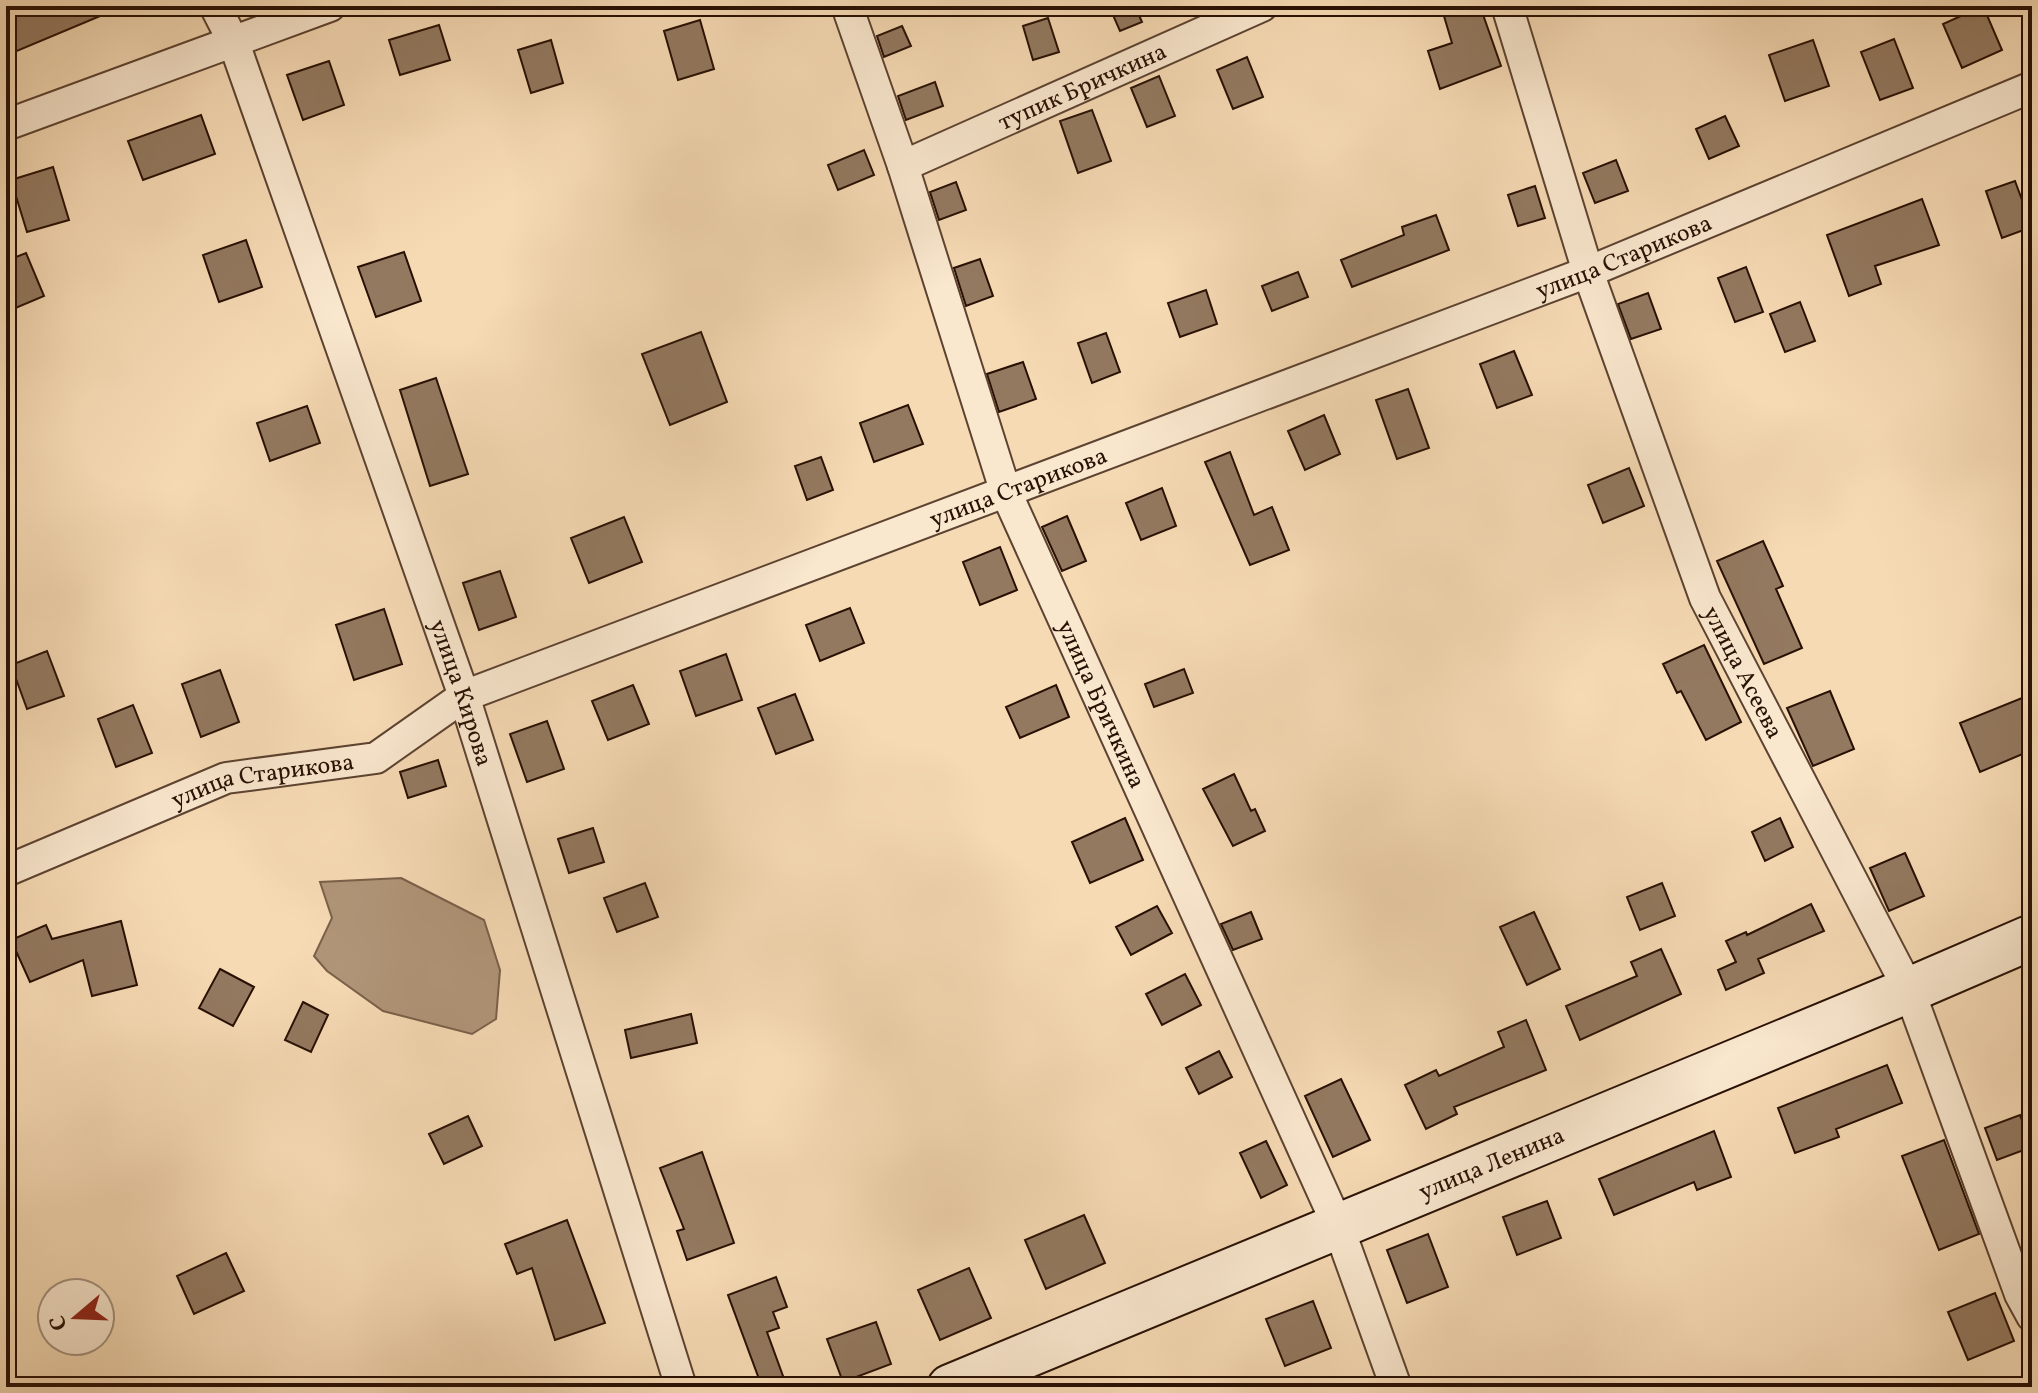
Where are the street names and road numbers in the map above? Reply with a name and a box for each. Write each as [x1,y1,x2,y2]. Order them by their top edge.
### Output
street label: тупик Бричкина [993,36,1173,140]
street label: улица Старикова [1531,207,1718,309]
street label: улица Старикова [925,440,1112,538]
street label: улица Асеева [1693,601,1791,746]
street label: улица Кирова [419,615,500,771]
street label: улица Бричкина [1047,615,1153,795]
street label: улица Старикова [166,746,356,818]
street label: улица Ленина [1414,1119,1570,1210]

